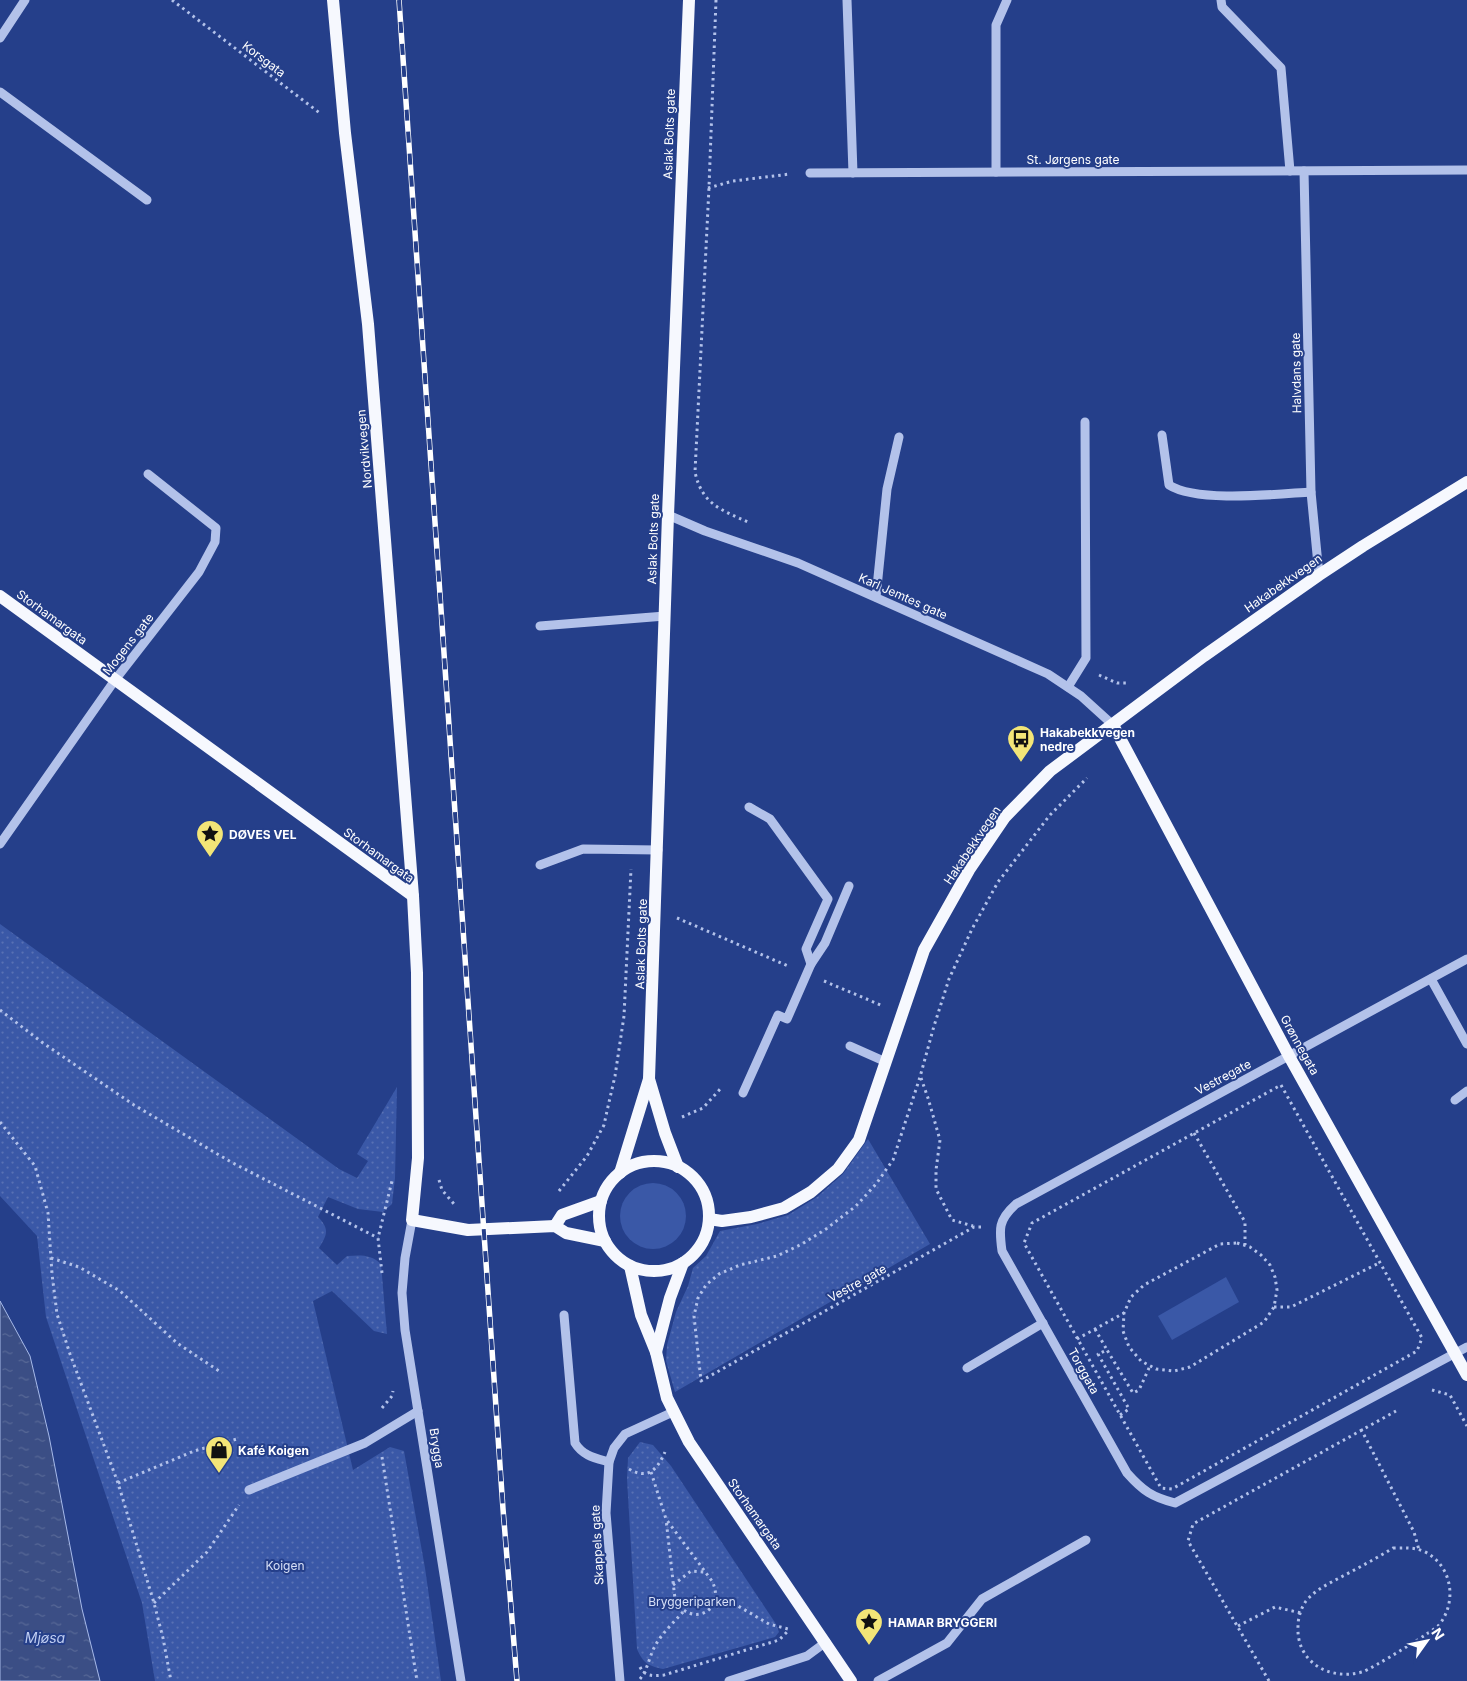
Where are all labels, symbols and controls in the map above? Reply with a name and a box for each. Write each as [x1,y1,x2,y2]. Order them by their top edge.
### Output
street label: Korsgata [239,38,289,80]
street label: Aslak Bolts gate [660,88,678,180]
street label: St. Jørgens gate [1027,152,1119,167]
street label: Halvdans gate [1288,332,1304,414]
street label: Nordvikvegen [353,409,375,489]
street label: Aslak Bolts gate [644,493,662,585]
street label: Hakabekkvegen [1241,551,1325,615]
street label: Karl Jemtes gate [856,570,950,622]
street label: Storhamargata [14,586,90,648]
street label: Mogens gate [99,610,157,678]
bus stop icon: Hakabekkvegen nedre [1006,724,1036,763]
place label: Hakabekkvegen nedre [1040,725,1135,754]
street label: Hakabekkvegen [940,803,1004,887]
place icon: DØVES VEL [195,819,225,858]
street label: Storhamargata [341,824,417,886]
place label: DØVES VEL [229,827,297,842]
street label: Aslak Bolts gate [632,898,650,990]
street label: Grønnegata [1277,1012,1323,1078]
street label: Vestregate [1192,1056,1254,1098]
street label: Vestre gate [825,1261,889,1305]
street label: Torggata [1065,1345,1103,1397]
street label: Brygga [426,1427,448,1469]
shop icon: Kafé Koigen [204,1435,234,1474]
place label: Kafé Koigen [238,1443,309,1458]
street label: Storhamargata [725,1475,785,1553]
street label: Skappels gate [587,1505,607,1585]
park label: Koigen [265,1558,305,1573]
park label: Bryggeriparken [648,1594,736,1609]
place icon: HAMAR BRYGGERI [854,1607,884,1646]
place label: HAMAR BRYGGERI [888,1615,997,1630]
north arrow [1402,1616,1452,1666]
text: N [1428,1625,1448,1643]
water label: Mjøsa [25,1629,66,1646]

